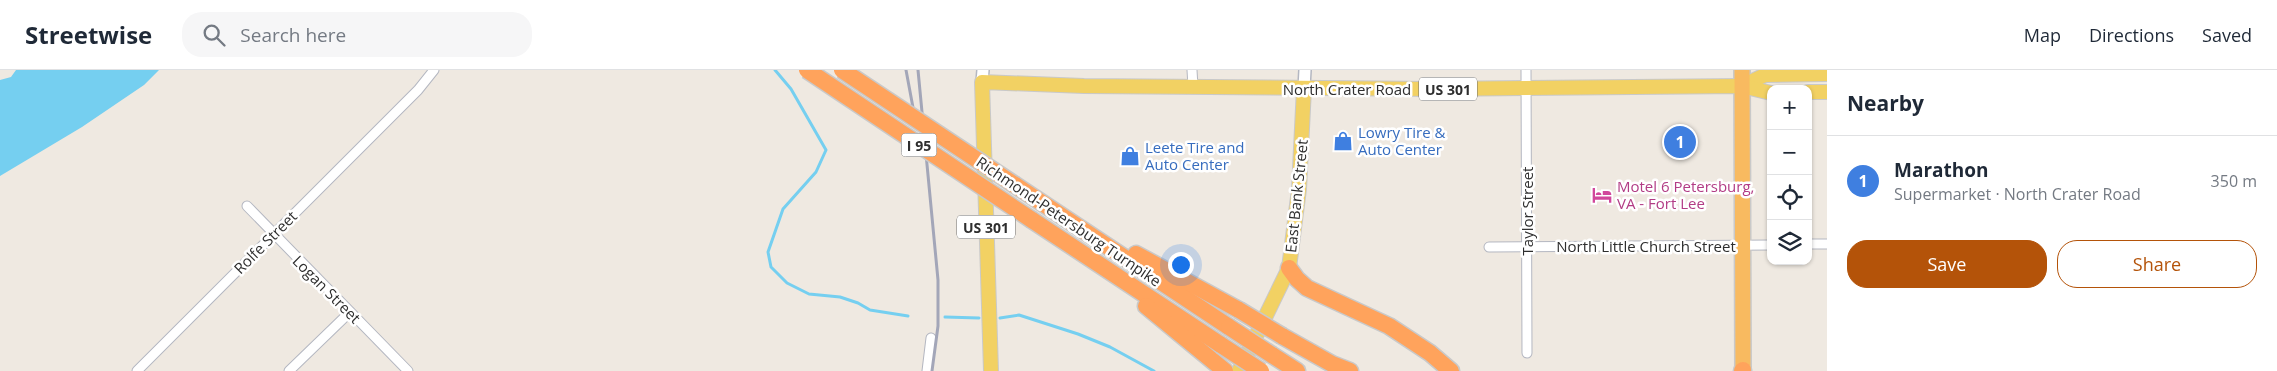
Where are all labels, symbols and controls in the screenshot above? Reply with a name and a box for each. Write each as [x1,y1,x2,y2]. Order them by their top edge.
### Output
search box [182,12,532,57]
text: Streetwise [25,18,152,51]
icon: search [200,21,228,49]
text: Search here [240,22,346,48]
text: Map [2024,23,2061,47]
text: Directions [2089,23,2174,47]
text: Saved [2202,23,2252,47]
road number: US 301 [1419,78,1477,100]
street label: North Crater Road [1283,79,1411,99]
map controls [1767,85,1812,265]
button: + [1767,85,1812,130]
text: Nearby [1847,89,1924,117]
place label: Lowry Tire & Auto Center [1358,122,1446,159]
pin: 1 [1664,123,1696,161]
shop icon: Lowry Tire & Auto Center [1332,130,1354,152]
button: − [1767,130,1812,175]
road number: I 95 [902,134,936,156]
place label: Leete Tire and Auto Center [1145,137,1245,174]
street label: East Bank Street [1280,138,1312,254]
shop icon: Leete Tire and Auto Center [1119,145,1141,167]
street label: Richmond-Petersburg Turnpike [973,152,1165,290]
text: Marathon [1894,157,1988,183]
street label: Taylor Street [1517,167,1537,255]
text: 1 [1858,170,1868,192]
text: 350 m [2211,170,2257,192]
button: locate [1767,175,1812,220]
place label: Motel 6 Petersburg, VA - Fort Lee [1617,176,1754,213]
text: Supermarket · North Crater Road [1894,183,2141,205]
hotel icon: Motel 6 Petersburg, VA - Fort Lee [1591,184,1613,206]
street label: Rolfe Street [229,206,301,278]
road number: US 301 [957,216,1015,238]
button: layers [1767,220,1812,265]
street label: North Little Church Street [1556,236,1736,256]
button: Save [1847,240,2047,288]
button: Share [2057,240,2257,288]
street label: Logan Street [289,251,365,327]
your location [1168,252,1194,278]

